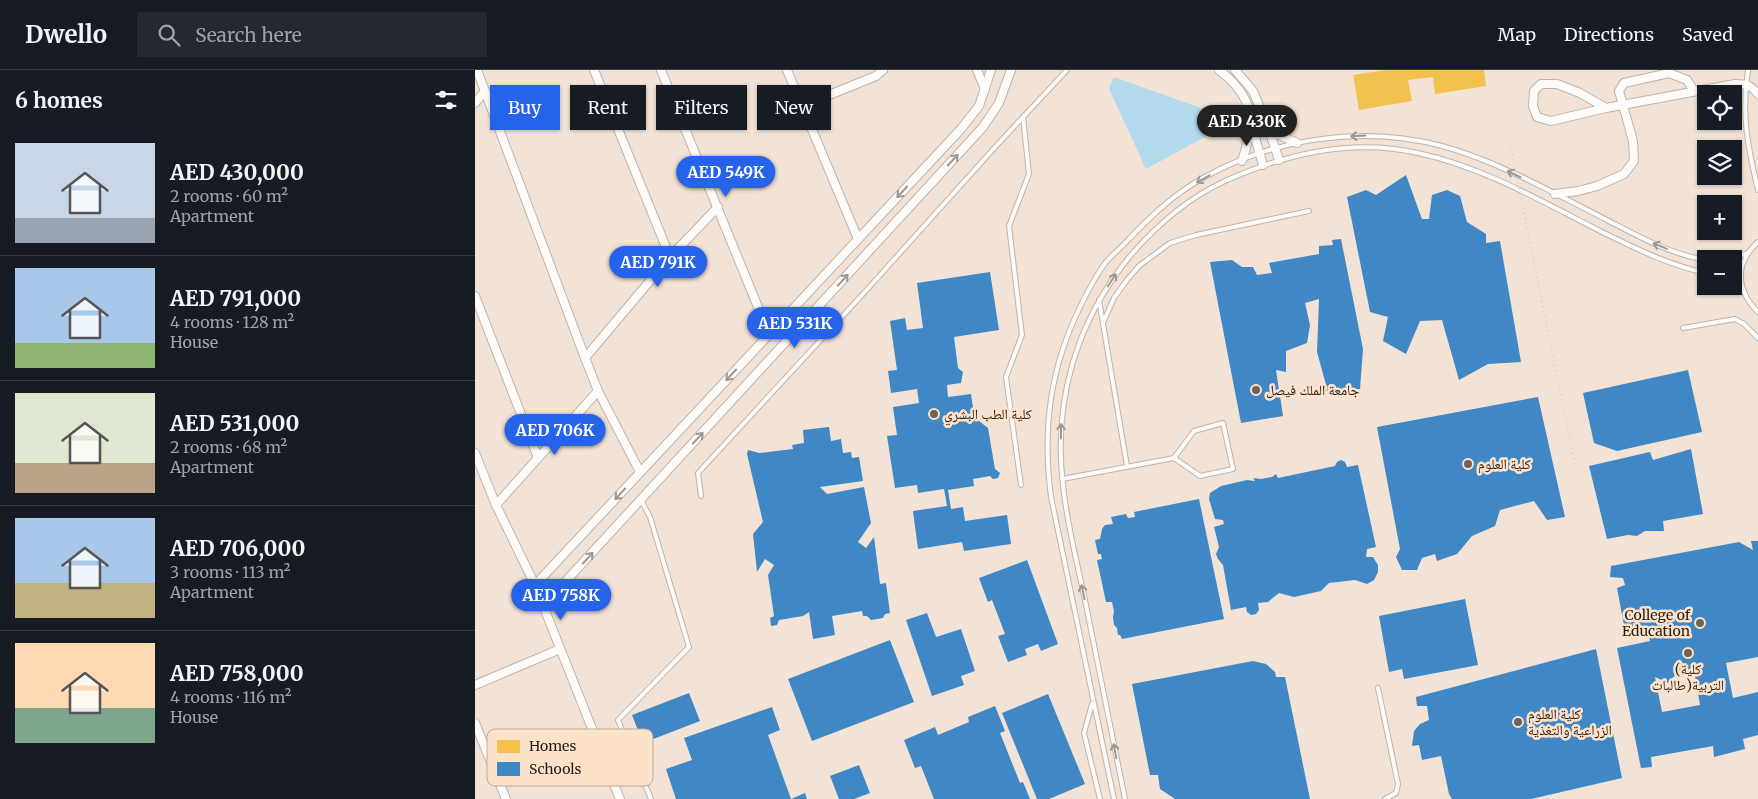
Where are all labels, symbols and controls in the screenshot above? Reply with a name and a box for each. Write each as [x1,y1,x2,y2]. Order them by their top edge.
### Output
search box [137,12,487,57]
text: Dwello [25,19,107,50]
icon: search [155,21,183,49]
text: Search here [195,23,302,47]
text: Map [1498,23,1536,46]
text: Directions [1564,23,1654,46]
text: Saved [1682,23,1733,46]
chip: Buy [490,85,560,130]
chip: Rent [570,85,646,130]
chip: Filters [656,85,747,130]
chip: New [757,85,831,130]
map controls [1697,85,1742,295]
button: locate [1697,85,1742,130]
icon: filters [432,86,460,114]
text: 6 homes [15,87,103,114]
pin: AED 430K [1195,104,1299,147]
text: AED 430K [1208,111,1286,131]
one-way arrow [1350,132,1366,141]
button: layers [1697,140,1742,185]
one-way arrow [948,154,959,167]
pin: AED 549K [674,156,778,198]
text: AED 430,000 [170,159,304,186]
text: AED 549K [687,162,765,182]
icon: home [55,163,115,223]
one-way arrow [1507,169,1522,178]
one-way arrow [1195,174,1210,184]
text: 2 rooms · 60 m² [170,186,288,206]
one-way arrow [896,186,908,199]
button: + [1697,195,1742,240]
text: Apartment [170,206,254,226]
one-way arrow [1653,241,1668,250]
pin: AED 791K [606,246,710,288]
button: − [1697,250,1742,295]
text: AED 791K [620,252,696,272]
one-way arrow [838,273,849,286]
one-way arrow [1107,273,1117,287]
text: AED 791,000 [170,285,301,312]
icon: home [55,288,115,348]
pin: AED 531K [743,306,847,349]
text: 4 rooms · 128 m² [170,312,294,332]
text: AED 531K [758,313,832,333]
text: House [170,332,218,352]
one-way arrow [725,369,737,381]
place label: جامعة الملك فيصل [1266,381,1360,399]
marker: جامعة الملك فيصل [1250,384,1262,396]
place label: كلية الطب البشري [944,405,1032,426]
marker: كلية الطب البشري [928,408,940,420]
text: AED 531,000 [170,410,299,437]
icon: home [55,413,115,473]
pin: AED 706K [503,414,607,456]
text: AED 706K [516,420,594,440]
one-way arrow [1056,424,1066,440]
one-way arrow [692,432,704,445]
text: 2 rooms · 68 m² [170,437,287,457]
place label: كلية العلوم [1478,455,1531,474]
text: Apartment [170,457,254,477]
marker: كلية العلوم [1462,458,1474,470]
one-way arrow [614,487,626,500]
text: AED 706,000 [170,535,305,562]
icon: home [55,538,115,598]
one-way arrow [582,551,594,564]
text: 3 rooms · 113 m² [170,562,290,582]
pin: AED 758K [509,578,613,621]
text: Apartment [170,582,254,602]
one-way arrow [1078,584,1087,600]
text: AED 758K [522,585,600,605]
place label: College of Education [1622,606,1691,640]
marker: College of Education [1694,617,1706,629]
marker: (كلية التربية(طالبات [1682,647,1694,659]
text: AED 758,000 [170,660,304,687]
place label: (كلية التربية(طالبات [1652,660,1724,694]
icon: home [55,663,115,723]
text: 4 rooms · 116 m² [170,687,291,707]
place label: كلية العلوم الزراعية والتغذية [1528,705,1612,739]
text: House [170,707,218,727]
marker: كلية العلوم الزراعية والتغذية [1512,716,1524,728]
legend [487,729,653,786]
text: Homes [529,737,576,755]
one-way arrow [1110,744,1120,760]
text: Schools [529,760,582,778]

